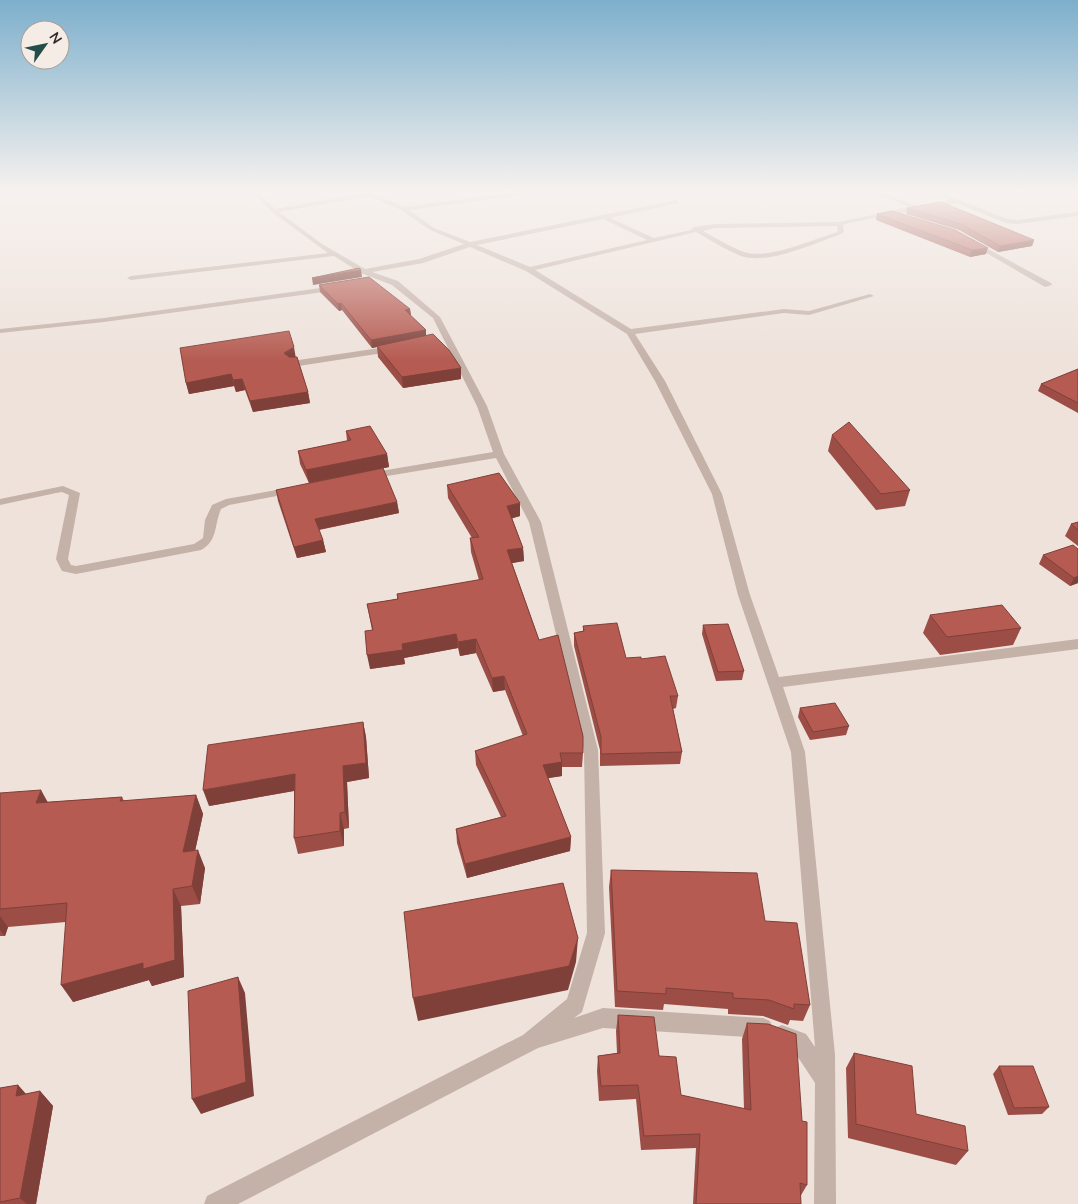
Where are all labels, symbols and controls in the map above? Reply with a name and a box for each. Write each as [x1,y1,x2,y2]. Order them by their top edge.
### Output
north arrow [20,20,70,70]
text: N [45,29,66,48]

